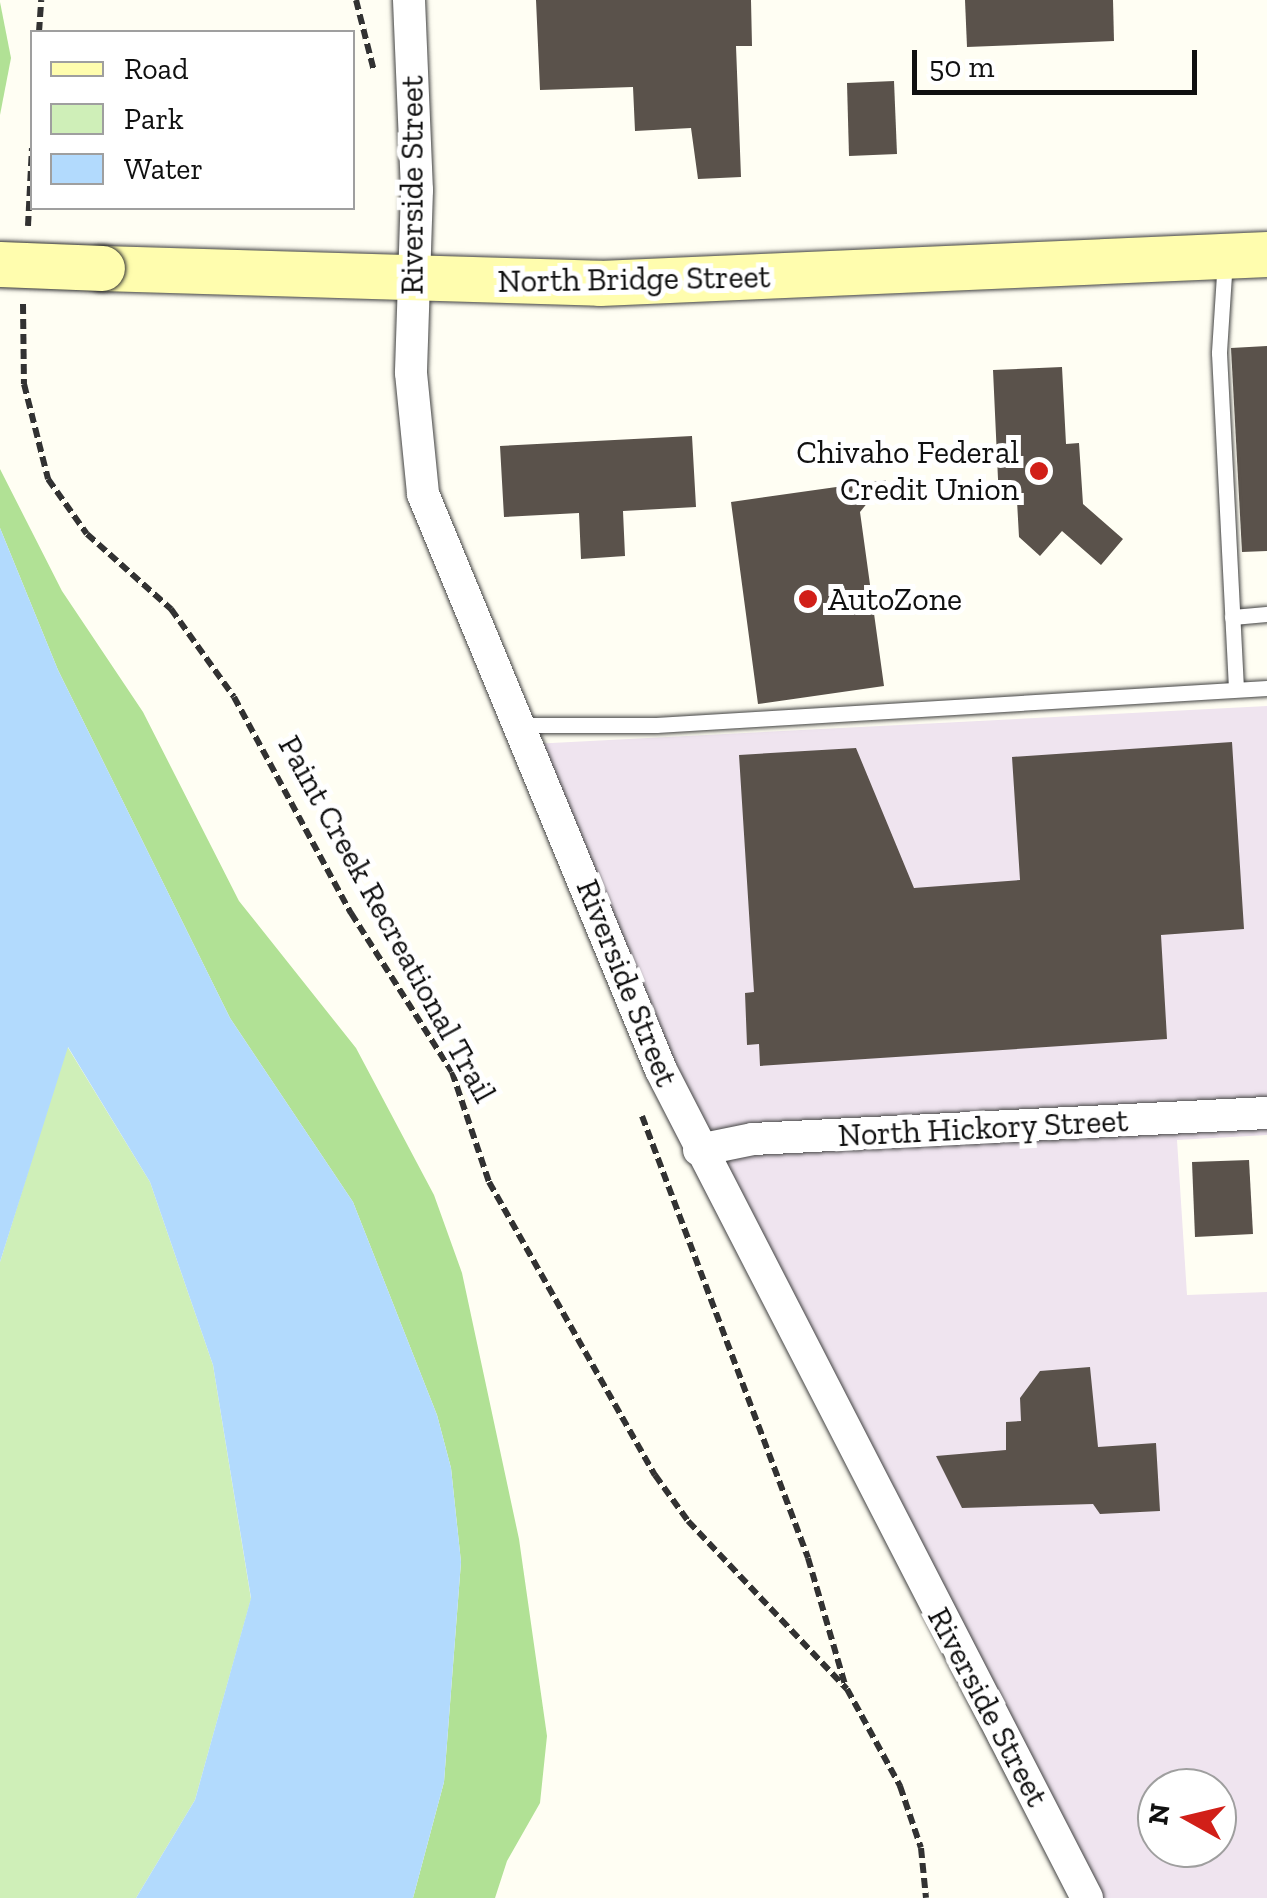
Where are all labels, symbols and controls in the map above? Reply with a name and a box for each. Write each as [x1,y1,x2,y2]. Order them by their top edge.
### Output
legend [30,30,355,210]
scale bar [917,30,1202,92]
text: 50 m [929,49,994,85]
text: Road [124,51,189,87]
street label: Riverside Street [393,75,431,295]
text: Park [124,101,184,137]
text: Water [124,151,203,187]
street label: North Bridge Street [497,257,771,301]
place label: Chivaho Federal Credit Union [796,434,1019,509]
marker: Chivaho Federal Credit Union [1028,460,1050,482]
place label: AutoZone [828,580,962,618]
marker: AutoZone [797,588,819,610]
street label: Paint Creek Recreational Trail [270,729,504,1109]
street label: Riverside Street [568,874,686,1092]
street label: North Hickory Street [836,1101,1130,1155]
street label: Riverside Street [919,1601,1057,1813]
north arrow [1137,1768,1237,1868]
text: N [1141,1801,1177,1827]

